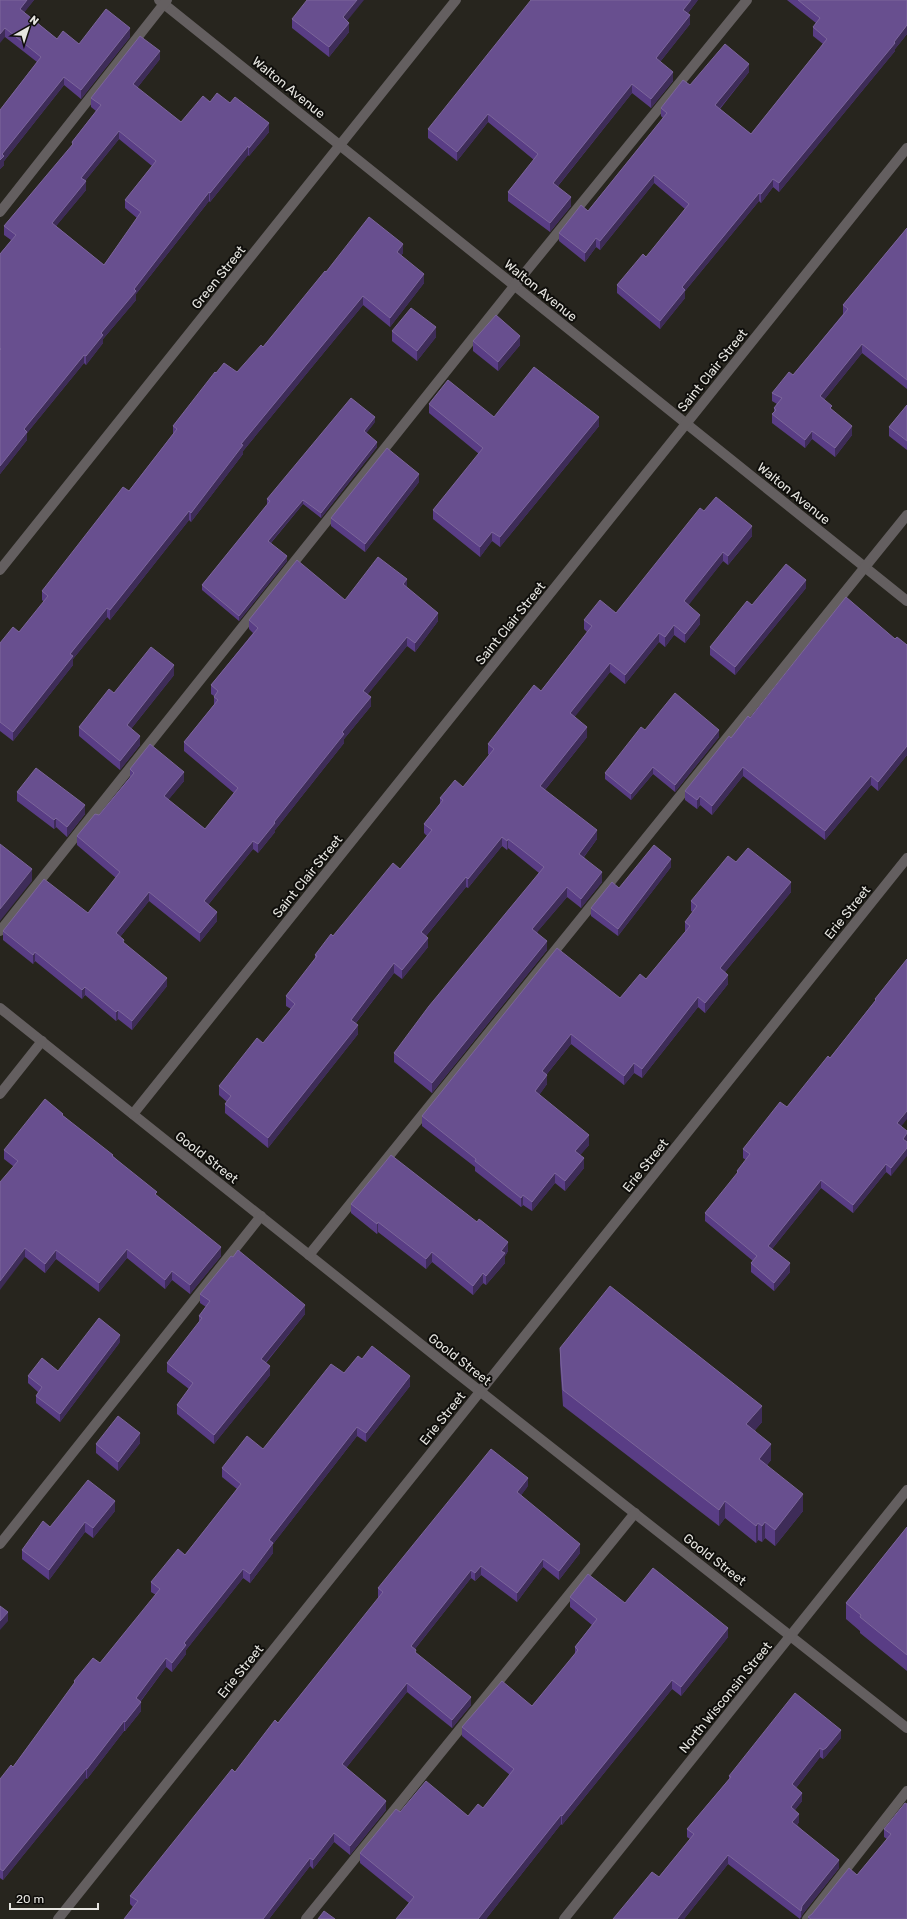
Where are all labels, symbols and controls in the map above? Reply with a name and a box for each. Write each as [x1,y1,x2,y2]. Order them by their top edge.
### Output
north arrow [8,8,48,48]
text: N [27,13,41,28]
street label: Walton Avenue [249,53,328,121]
street label: Green Street [188,243,248,312]
street label: Walton Avenue [501,256,580,324]
street label: Saint Clair Street [674,326,750,415]
street label: Walton Avenue [754,459,833,527]
street label: Saint Clair Street [472,579,548,668]
street label: Saint Clair Street [269,832,345,921]
street label: Erie Street [821,883,873,942]
street label: Goold Street [172,1128,241,1187]
street label: Erie Street [619,1136,671,1195]
street label: Goold Street [425,1330,494,1389]
street label: Erie Street [416,1389,468,1448]
street label: Goold Street [680,1530,749,1589]
street label: North Wisconsin Street [676,1639,775,1756]
street label: Erie Street [214,1642,266,1701]
scale bar [10,1885,98,1911]
text: 20 m [16,1892,44,1906]

